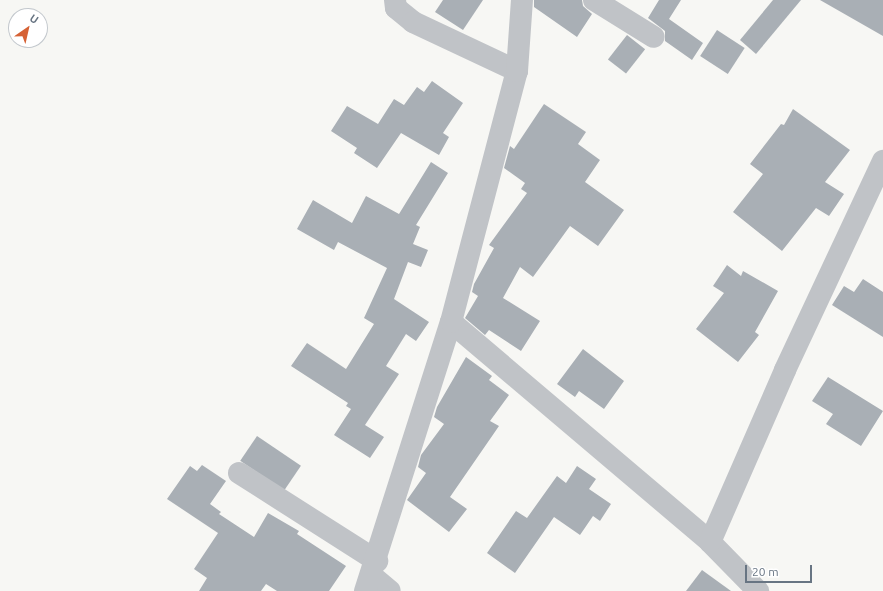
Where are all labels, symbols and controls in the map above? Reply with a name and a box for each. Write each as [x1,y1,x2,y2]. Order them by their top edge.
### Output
north arrow [8,8,48,48]
text: U [28,12,41,26]
scale bar [747,557,814,583]
text: 20 m [752,565,779,578]

